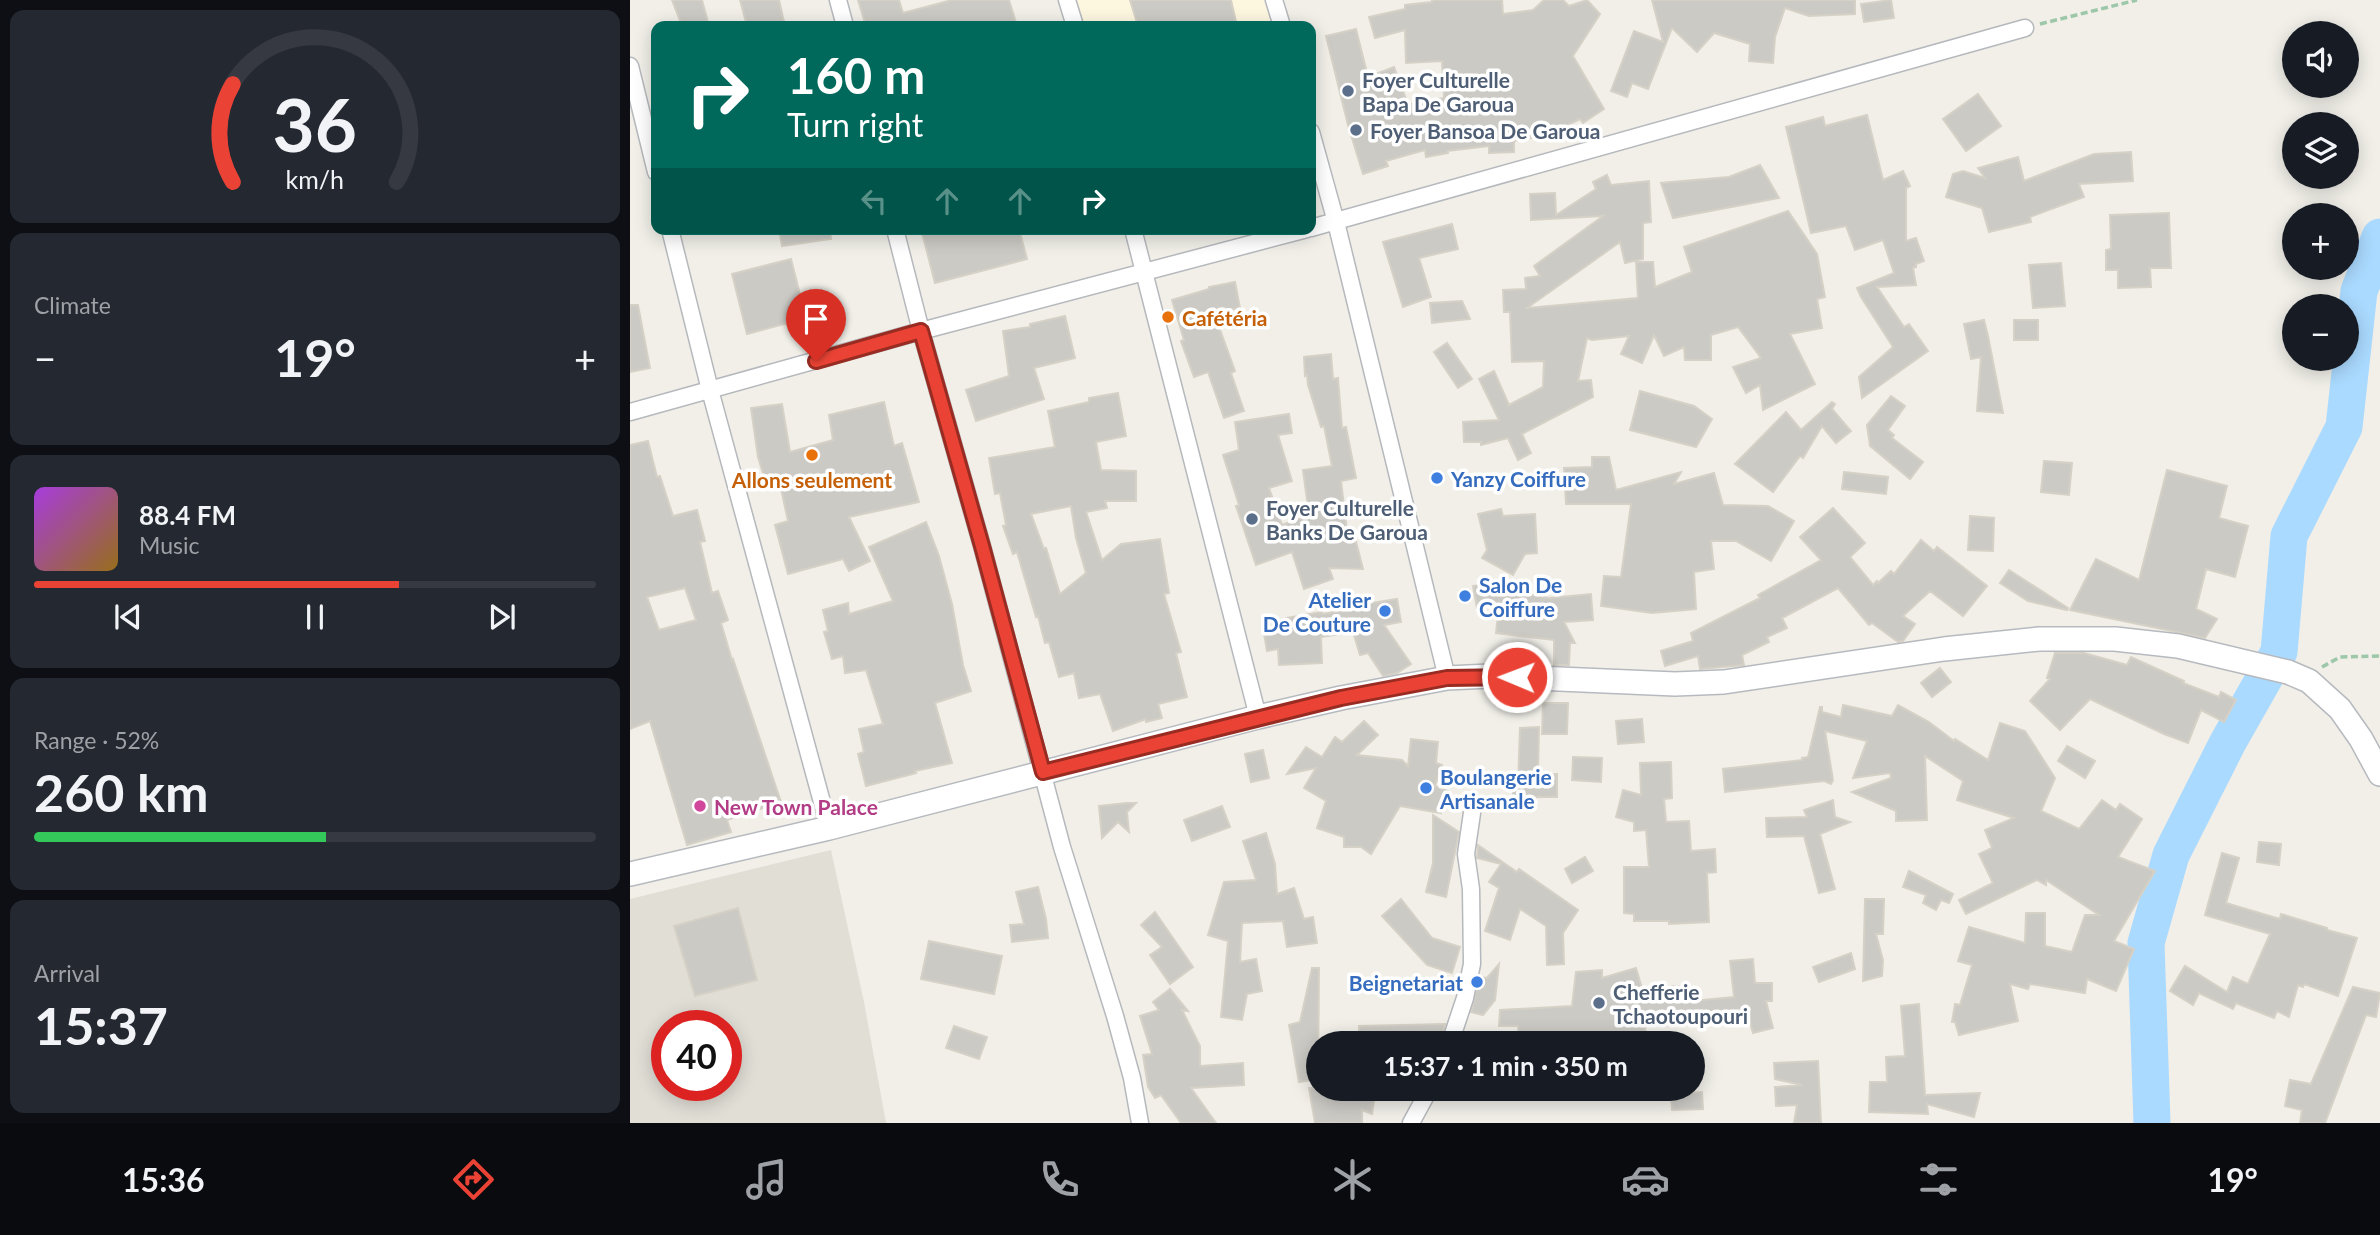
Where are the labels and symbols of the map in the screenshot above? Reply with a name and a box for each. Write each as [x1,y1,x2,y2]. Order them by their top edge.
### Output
place label: Foyer Culturelle Bapa De Garoua [1362,67,1514,116]
marker: Foyer Culturelle Bapa De Garoua [1340,83,1356,99]
place label: Foyer Bansoa De Garoua [1370,118,1600,143]
marker: Foyer Bansoa De Garoua [1348,122,1364,138]
pin [786,289,846,361]
place label: Cafétéria [1182,305,1267,330]
marker: Cafétéria [1160,309,1176,325]
marker: Allons seulement [804,447,820,463]
place label: Yanzy Coiffure [1450,466,1586,491]
place label: Allons seulement [731,467,892,492]
marker: Yanzy Coiffure [1429,470,1445,486]
place label: Foyer Culturelle Banks De Garoua [1266,495,1428,544]
marker: Foyer Culturelle Banks De Garoua [1244,511,1260,527]
place label: Salon De Coiffure [1479,572,1562,621]
place label: Atelier De Couture [1263,587,1371,636]
marker: Salon De Coiffure [1457,588,1473,604]
marker: Atelier De Couture [1377,603,1393,619]
position arrow [1480,640,1554,714]
place label: Boulangerie Artisanale [1439,764,1552,813]
marker: Boulangerie Artisanale [1418,780,1434,796]
place label: New Town Palace [714,794,878,819]
marker: New Town Palace [692,798,708,814]
place label: Beignetariat [1349,970,1463,995]
marker: Beignetariat [1469,974,1485,990]
place label: Chefferie Tchaotoupouri [1613,979,1748,1028]
marker: Chefferie Tchaotoupouri [1591,995,1607,1011]
speed limit sign: 40 [651,1010,742,1101]

